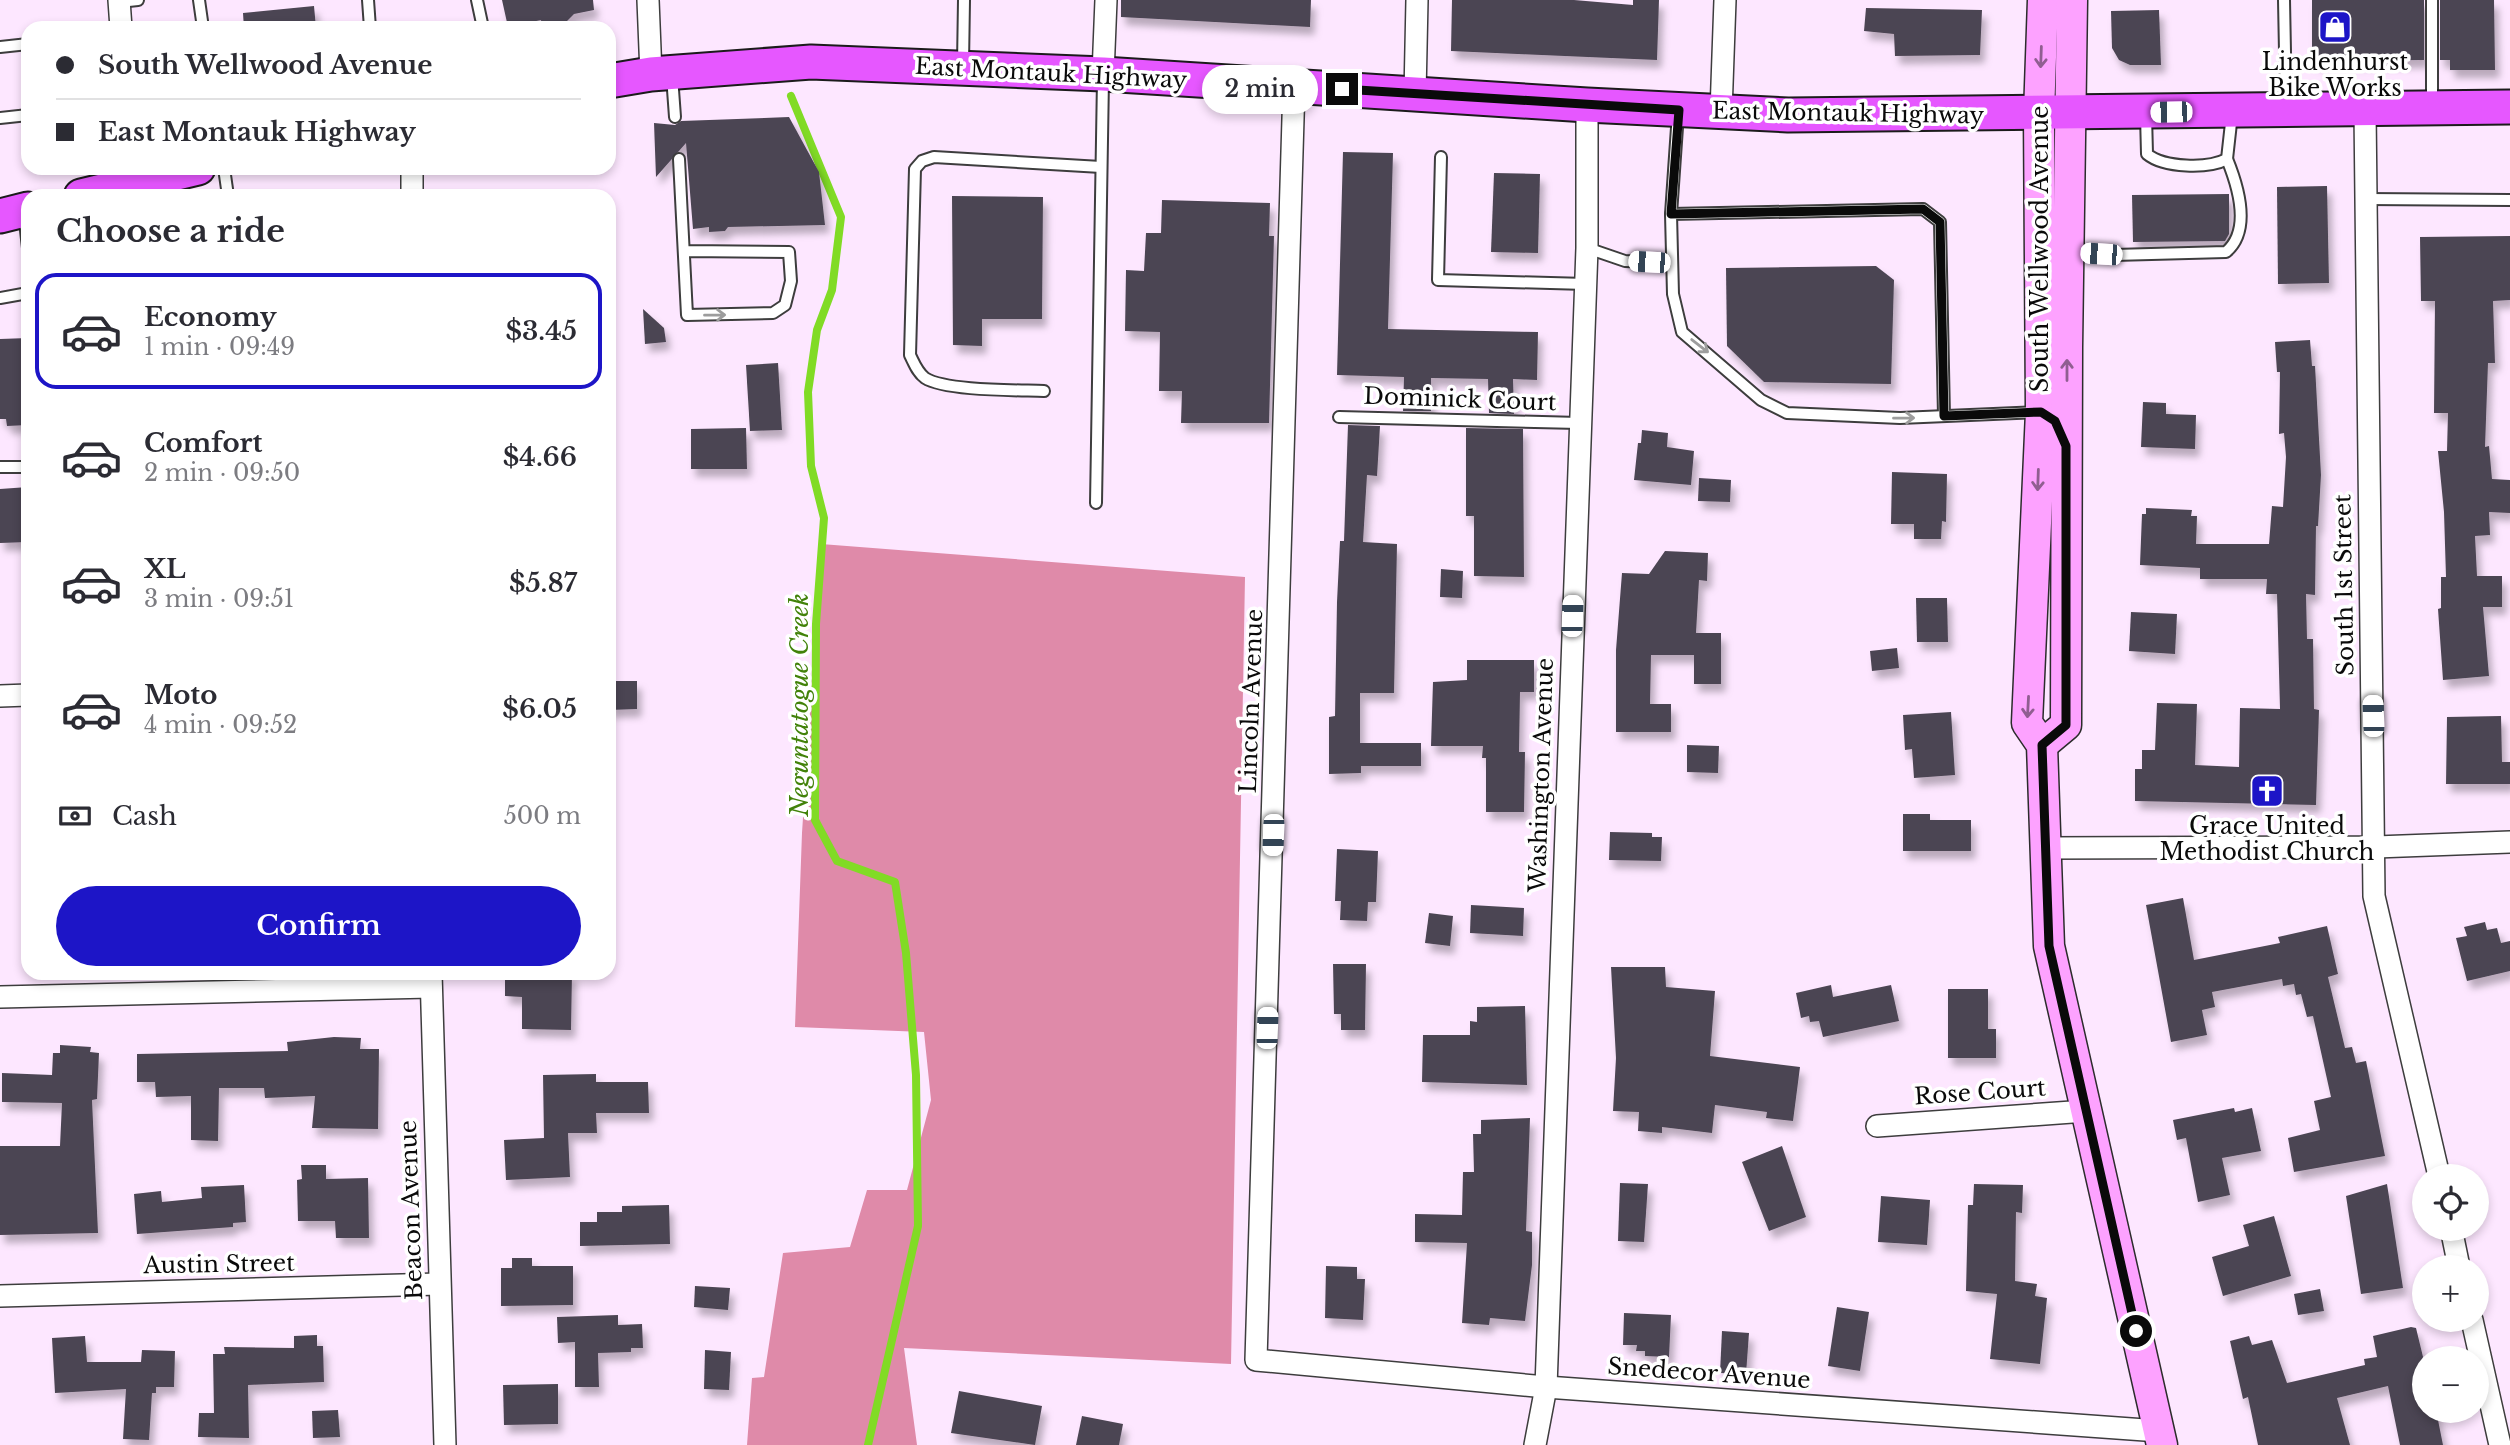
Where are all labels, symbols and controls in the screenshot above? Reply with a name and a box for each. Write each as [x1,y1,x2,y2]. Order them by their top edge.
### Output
shop icon: Lindenhurst Bike Works [2316,8,2354,46]
one-way arrow [2034,45,2047,68]
place label: Lindenhurst Bike Works [2262,48,2408,102]
text: South Wellwood Avenue [98,49,432,81]
street label: East Montauk Highway [914,52,1188,94]
callout: 2 min [1202,64,1318,114]
route end [1326,73,1358,105]
text: 2 min [1225,75,1295,103]
street label: East Montauk Highway [1712,97,1985,129]
car [2150,101,2193,123]
street label: South Wellwood Avenue [2026,106,2054,392]
text: East Montauk Highway [98,116,416,148]
text: Choose a ride [56,211,285,251]
car [2080,242,2123,266]
car [1628,250,1671,274]
icon: car [60,300,123,363]
text: Economy [144,301,277,333]
one-way arrow [704,308,727,321]
text: $3.45 [505,315,577,347]
text: 1 min · 09:49 [144,333,295,361]
one-way arrow [1691,339,1709,354]
one-way arrow [2060,359,2073,382]
street label: Dominick Court [1363,382,1557,416]
one-way arrow [1893,411,1916,424]
icon: car [60,426,123,489]
text: Comfort [144,427,262,459]
text: $4.66 [503,441,577,473]
text: 2 min · 09:50 [144,459,300,487]
one-way arrow [2031,468,2044,491]
street label: South 1st Street [2328,494,2360,676]
icon: car [60,552,123,615]
text: XL [144,553,186,585]
text: $5.87 [509,567,577,599]
text: 3 min · 09:51 [144,585,294,613]
water label: Neguntatogue Creek [785,593,814,818]
car [1561,595,1584,637]
street label: Lincoln Avenue [1234,608,1268,794]
street label: Washington Avenue [1523,657,1559,894]
icon: car [60,678,123,741]
text: Moto [144,679,217,711]
text: $6.05 [502,693,577,725]
car [2362,695,2385,737]
one-way arrow [2021,696,2034,719]
text: 4 min · 09:52 [144,711,297,739]
church icon: Grace United Methodist Church [2248,772,2286,810]
icon: cash [56,797,94,835]
text: Cash [112,800,177,832]
text: 500 m [504,802,581,830]
place label: Grace United Methodist Church [2160,812,2375,866]
car [1262,814,1285,856]
button: Confirm [56,886,581,966]
car [1256,1007,1279,1049]
street label: Rose Court [1913,1073,2047,1111]
street label: Beacon Avenue [394,1120,428,1300]
map controls [2412,1164,2489,1423]
button: locate [2412,1164,2489,1241]
street label: Austin Street [142,1249,295,1279]
button: + [2412,1255,2489,1332]
route start [2120,1315,2152,1347]
button: − [2412,1346,2489,1423]
street label: Snedecor Avenue [1606,1352,1812,1394]

